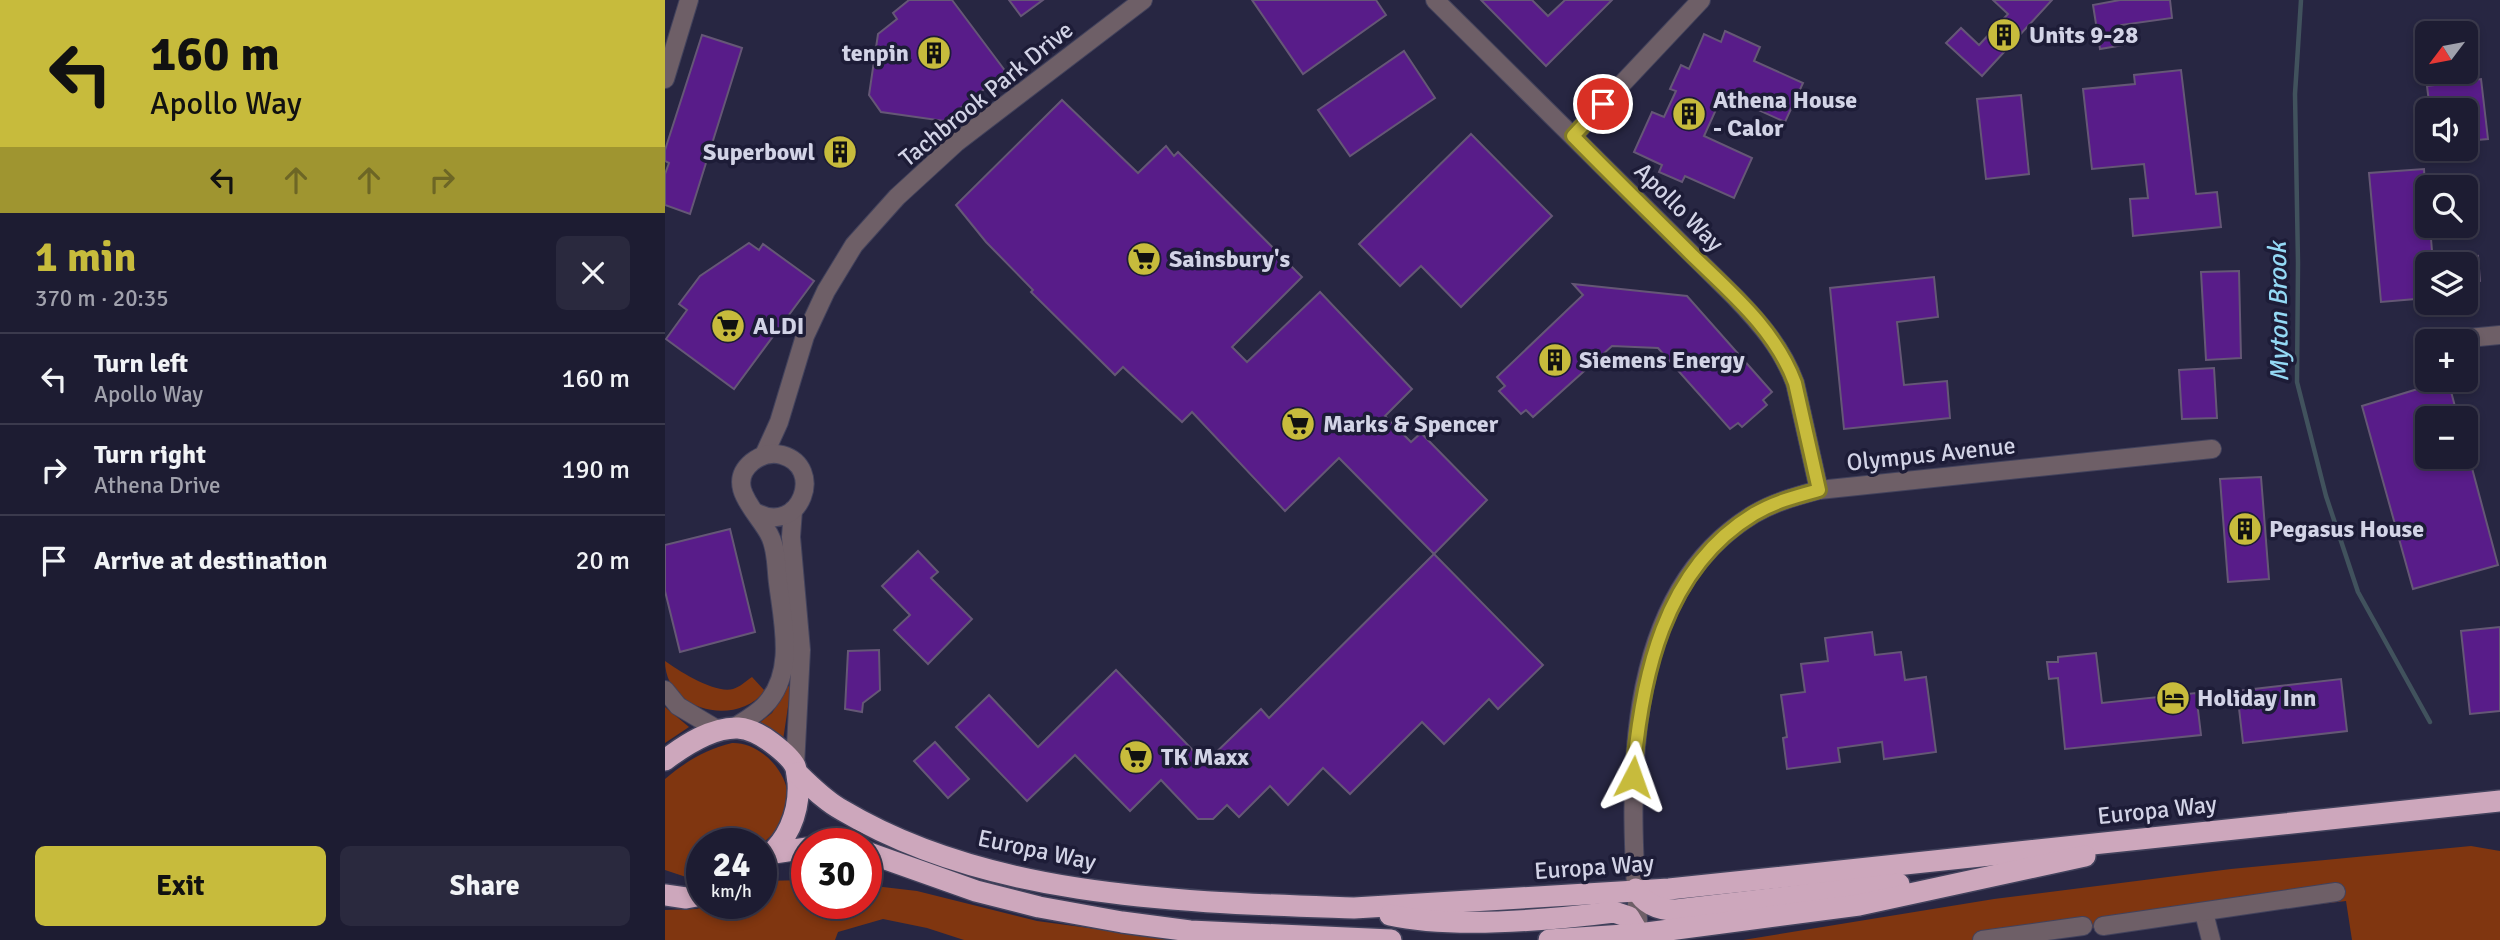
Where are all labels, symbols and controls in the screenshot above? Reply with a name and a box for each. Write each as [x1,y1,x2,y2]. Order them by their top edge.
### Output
street label: Tachbrook Park Drive [893,15,1079,173]
building icon: Units 9-28 [1985,16,2023,54]
place label: Units 9-28 [2029,20,2138,50]
north arrow [2415,21,2478,84]
map controls [2415,21,2478,469]
text: 160 m [150,24,280,84]
icon: left [35,28,126,119]
building icon: tenpin [915,34,953,72]
place label: tenpin [841,38,909,68]
pin [1573,74,1633,134]
text: Apollo Way [150,84,302,123]
icon: arrive [1584,85,1622,123]
place label: Athena House - Calor [1713,85,1857,143]
building icon: Athena House - Calor [1670,95,1708,133]
button: sound [2415,98,2478,161]
building icon: Superbowl [821,133,859,171]
place label: Superbowl [703,137,815,167]
street label: Apollo Way [1628,156,1730,258]
icon: left [204,161,242,199]
icon: ahead [277,161,315,199]
icon: ahead [350,161,388,199]
icon: right [423,161,461,199]
button: search [2415,175,2478,238]
text: 1 min [35,232,136,283]
button: close [556,236,630,310]
supermarket icon: Sainsbury's [1125,240,1163,278]
water label: Myton Brook [2262,240,2296,382]
place label: Sainsbury's [1169,244,1291,274]
button: layers [2415,252,2478,315]
text: 370 m · 20:35 [35,284,169,313]
supermarket icon: ALDI [709,307,747,345]
place label: ALDI [753,311,804,341]
button: + [2415,329,2478,392]
building icon: Siemens Energy [1536,341,1574,379]
place label: Siemens Energy [1579,345,1745,375]
text: Turn left [94,348,188,380]
icon: left [35,360,73,398]
text: 160 m [561,363,630,395]
text: Apollo Way [94,380,203,409]
supermarket icon: Marks & Spencer [1279,405,1317,443]
button: − [2415,406,2478,469]
place label: Marks & Spencer [1323,409,1499,439]
street label: Olympus Avenue [1845,430,2017,478]
text: Turn right [94,439,206,471]
icon: right [35,451,73,489]
text: 190 m [561,454,630,486]
text: Athena Drive [94,471,220,500]
building icon: Pegasus House [2226,510,2264,548]
place label: Pegasus House [2269,514,2424,544]
icon: arrive [35,542,73,580]
text: Arrive at destination [94,545,327,577]
text: 20 m [575,545,630,577]
hotel icon: Holiday Inn [2154,679,2192,717]
place label: Holiday Inn [2197,683,2316,713]
supermarket icon: TK Maxx [1117,738,1155,776]
position arrow [1596,740,1670,814]
place label: TK Maxx [1161,742,1249,772]
street label: Europa Way [2096,789,2218,831]
street label: Europa Way [975,823,1099,877]
speed limit sign: 30 [791,828,882,919]
text: 24 [713,843,750,886]
button: Exit [35,846,326,926]
button: Share [340,846,630,926]
street label: Europa Way [1533,848,1655,886]
text: km/h [711,880,752,902]

